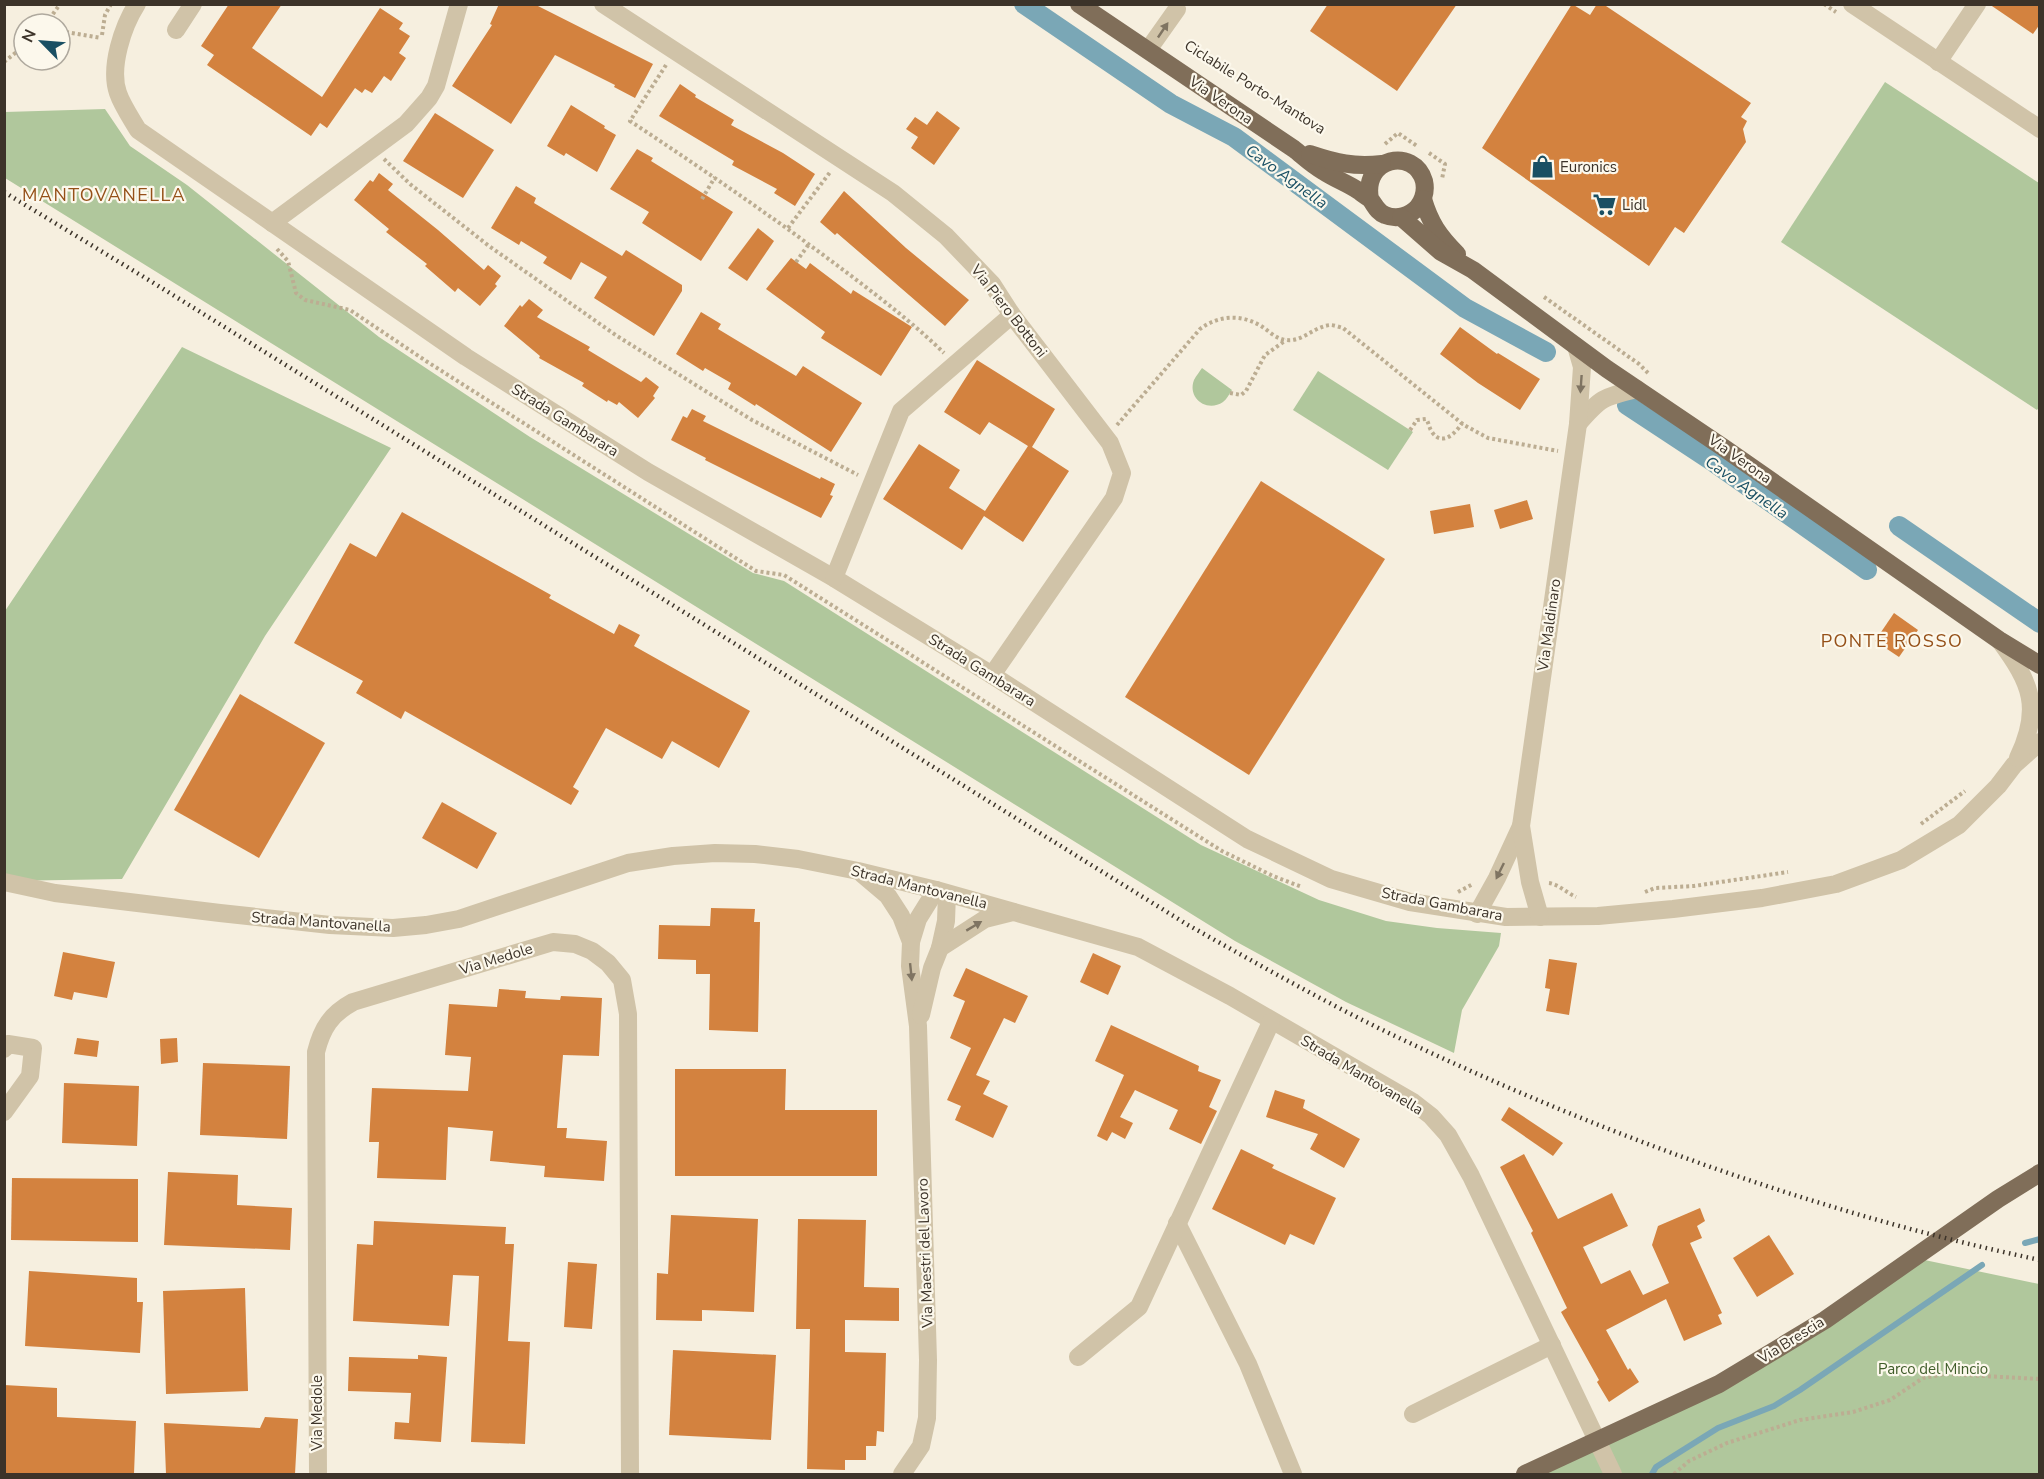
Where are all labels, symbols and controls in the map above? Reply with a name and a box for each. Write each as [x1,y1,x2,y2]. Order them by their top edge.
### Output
north arrow [12,12,72,72]
one-way arrow [1157,22,1169,38]
text: N [17,26,42,46]
street label: Ciclabile Porto-Mantova [1181,35,1329,139]
street label: Via Verona [1184,71,1257,129]
water label: Cavo Agnella [1241,140,1332,214]
shop icon: Euronics [1529,154,1555,180]
place label: Euronics [1560,157,1617,177]
district label: MANTOVANELLA [22,183,186,207]
supermarket icon: Lidl [1591,192,1617,218]
place label: Lidl [1622,195,1647,215]
street label: Via Piero Bottoni [966,260,1052,362]
one-way arrow [1576,375,1586,394]
street label: Strada Gambarara [507,379,623,461]
street label: Via Verona [1703,429,1776,488]
water label: Cavo Agnella [1701,451,1792,525]
street label: Via Maldinaro [1532,578,1565,673]
street label: Strada Gambarara [924,629,1040,711]
district label: PONTE ROSSO [1821,629,1963,653]
street label: Strada Mantovanella [849,860,989,914]
one-way arrow [1496,862,1505,879]
street label: Strada Gambarara [1380,882,1504,926]
street label: Strada Mantovanella [251,907,391,937]
one-way arrow [966,920,982,931]
street label: Via Medole [456,938,535,980]
one-way arrow [906,963,916,982]
street label: Strada Mantovanella [1297,1030,1427,1120]
street label: Via Maestri del Lavoro [912,1178,938,1329]
street label: Via Brescia [1753,1312,1828,1369]
park label: Parco del Mincio [1878,1359,1988,1379]
street label: Via Medole [307,1375,327,1452]

